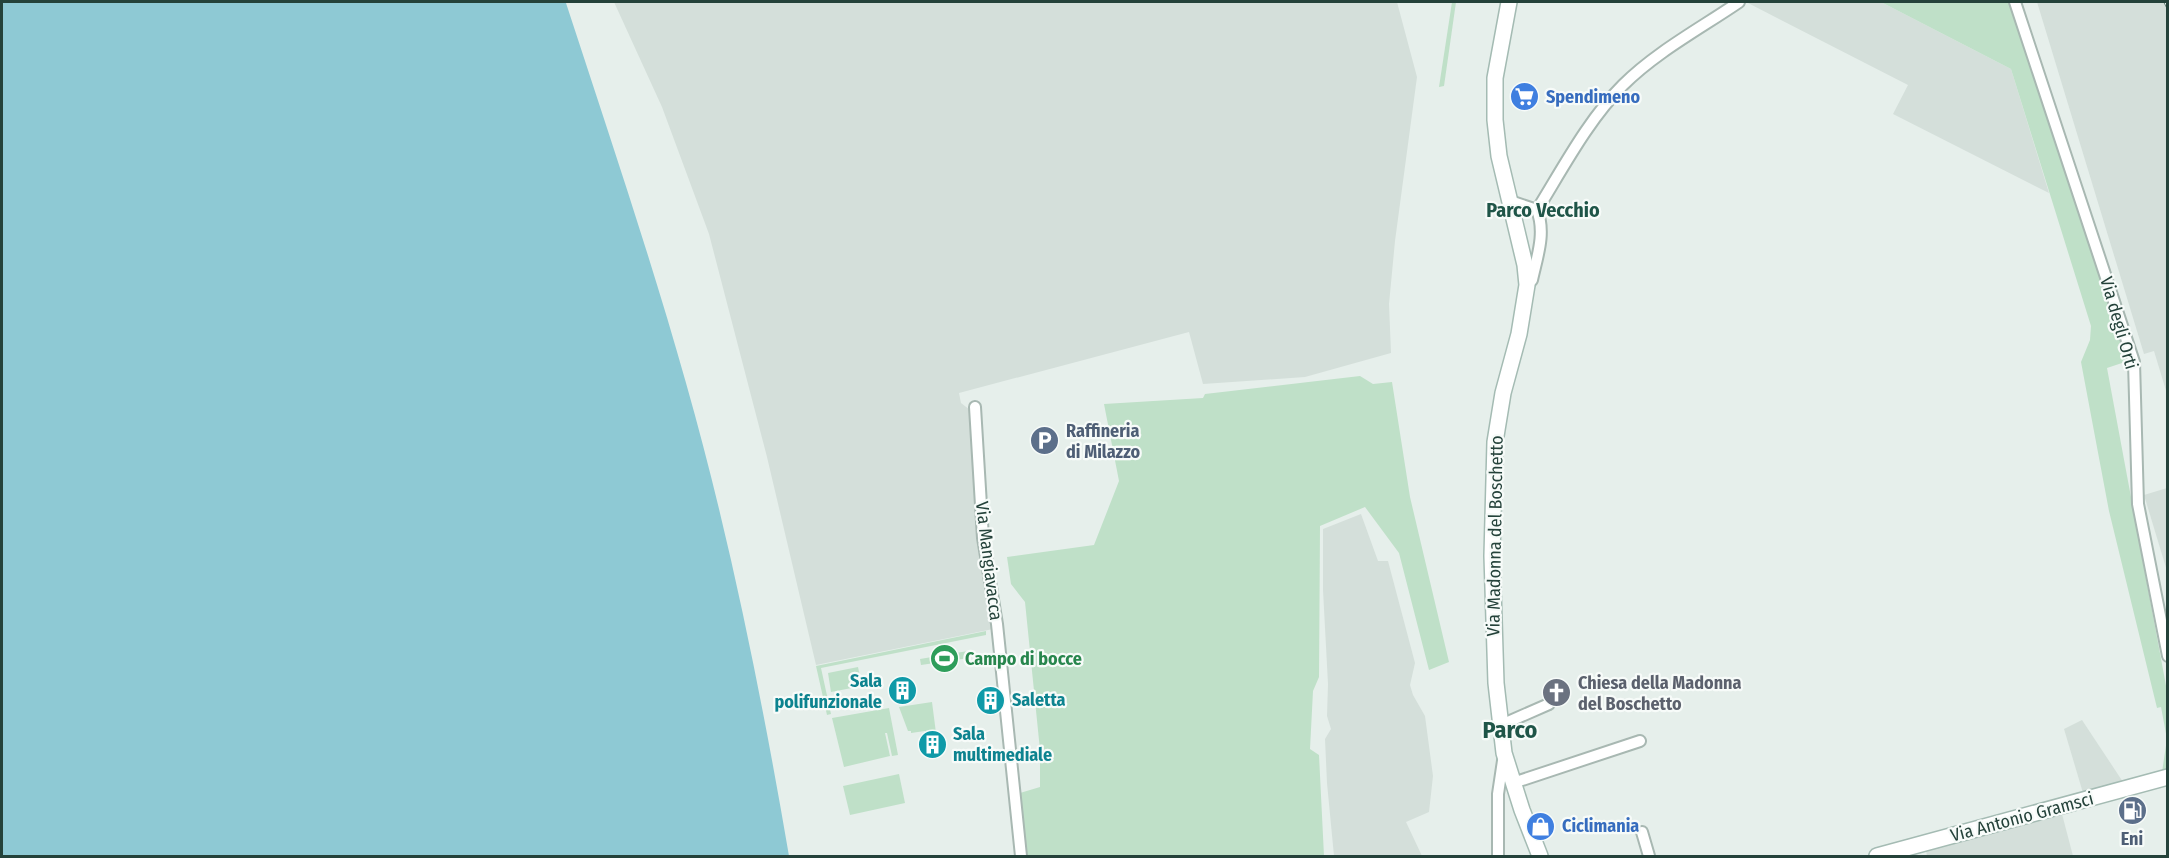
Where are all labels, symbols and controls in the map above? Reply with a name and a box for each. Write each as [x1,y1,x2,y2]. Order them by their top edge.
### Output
supermarket icon: Spendimeno [1509,81,1541,113]
place label: Spendimeno [1546,86,1640,108]
district label: Parco Vecchio [1486,198,1600,222]
street label: Via degli Orti [2095,274,2143,372]
place label: Raffineria di Milazzo [1066,420,1140,463]
parking icon: Raffineria di Milazzo [1029,425,1061,457]
street label: Via Madonna del Boschetto [1482,435,1508,637]
street label: Via Mangiavacca [971,500,1007,622]
sports icon: Campo di bocce [928,643,960,675]
place label: Campo di bocce [965,648,1082,670]
place label: Sala polifunzionale [774,670,882,713]
place label: Chiesa della Madonna del Boschetto [1578,672,1742,715]
building icon: Sala polifunzionale [887,675,919,707]
church icon: Chiesa della Madonna del Boschetto [1541,677,1573,709]
building icon: Saletta [975,684,1007,716]
place label: Saletta [1012,689,1066,711]
district label: Parco [1483,716,1538,744]
place label: Sala multimediale [953,723,1052,766]
building icon: Sala multimediale [916,728,948,760]
street label: Via Antonio Gramsci [1948,787,2096,847]
fuel station icon: Eni [2116,794,2148,826]
shop icon: Ciclimania [1525,810,1557,842]
place label: Ciclimania [1562,815,1639,837]
place label: Eni [2121,828,2143,850]

